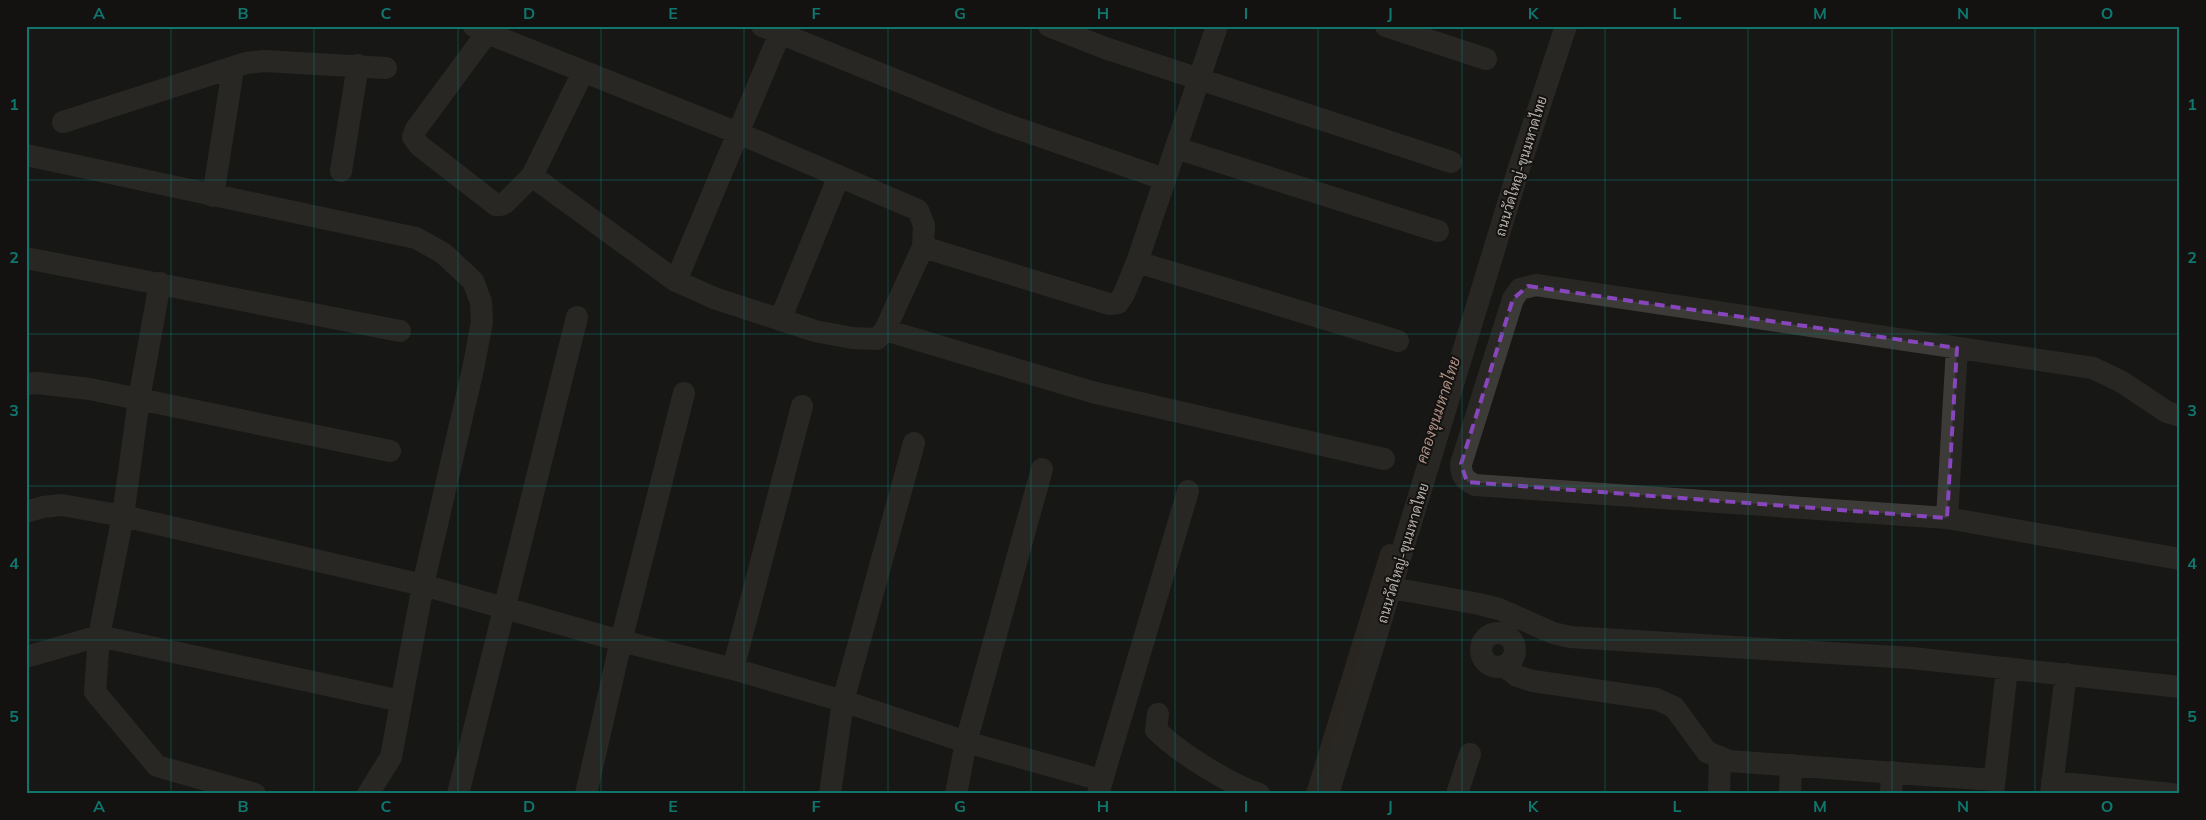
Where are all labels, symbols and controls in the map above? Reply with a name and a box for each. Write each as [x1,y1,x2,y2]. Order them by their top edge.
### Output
text: A [93,3,105,23]
text: B [237,3,249,23]
text: C [381,3,392,23]
text: D [523,3,535,23]
text: E [668,3,678,23]
text: F [811,3,821,23]
text: G [954,3,966,23]
text: H [1097,3,1109,23]
text: I [1244,3,1248,23]
text: J [1387,3,1393,23]
text: K [1528,3,1540,23]
text: L [1673,3,1682,23]
text: M [1813,3,1827,23]
text: N [1957,3,1969,23]
text: O [2101,3,2113,23]
text: 1 [9,94,19,114]
street label: ถนนวัดใหญ่-ขุนมหาดไทย [1491,94,1552,239]
text: 1 [2187,94,2197,114]
text: 2 [9,247,19,267]
text: 2 [2187,247,2197,267]
water label: คลองขุนมหาดไทย [1412,354,1466,466]
text: 3 [9,400,19,420]
text: 3 [2187,400,2197,420]
street label: ถนนวัดใหญ่-ขุนมหาดไทย [1373,481,1434,626]
text: 4 [9,553,19,573]
text: 4 [2187,553,2197,573]
text: 5 [9,706,19,726]
text: 5 [2187,706,2197,726]
text: A [93,796,105,816]
text: B [237,796,249,816]
text: C [381,796,392,816]
text: D [523,796,535,816]
text: E [668,796,678,816]
text: F [811,796,821,816]
text: G [954,796,966,816]
text: H [1097,796,1109,816]
text: I [1244,796,1248,816]
text: J [1387,796,1393,816]
text: K [1528,796,1540,816]
text: L [1673,796,1682,816]
text: M [1813,796,1827,816]
text: N [1957,796,1969,816]
text: O [2101,796,2113,816]

